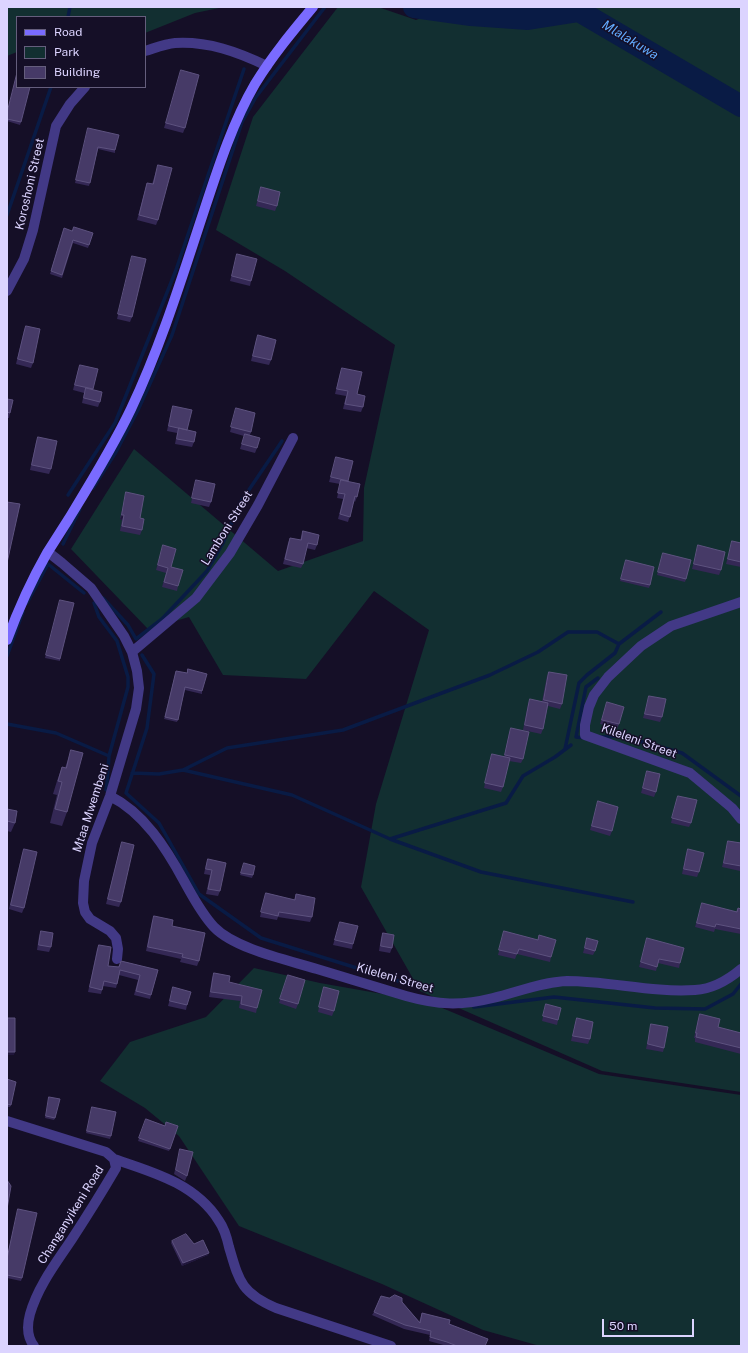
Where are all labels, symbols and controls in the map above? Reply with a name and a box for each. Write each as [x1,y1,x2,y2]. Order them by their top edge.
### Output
legend [16,16,146,88]
water label: Mlalakuwa [599,17,661,63]
text: Road [54,25,82,39]
text: Park [54,45,80,59]
text: Building [54,65,100,79]
street label: Koroshoni Street [12,137,48,231]
street label: Lamboni Street [198,488,256,568]
street label: Kileleni Street [599,721,679,761]
street label: Mtaa Mwembeni [70,762,112,854]
street label: Kileleni Street [355,960,435,996]
street label: Changanyikeni Road [35,1163,107,1267]
scale bar [604,1311,696,1337]
text: 50 m [609,1319,637,1333]

